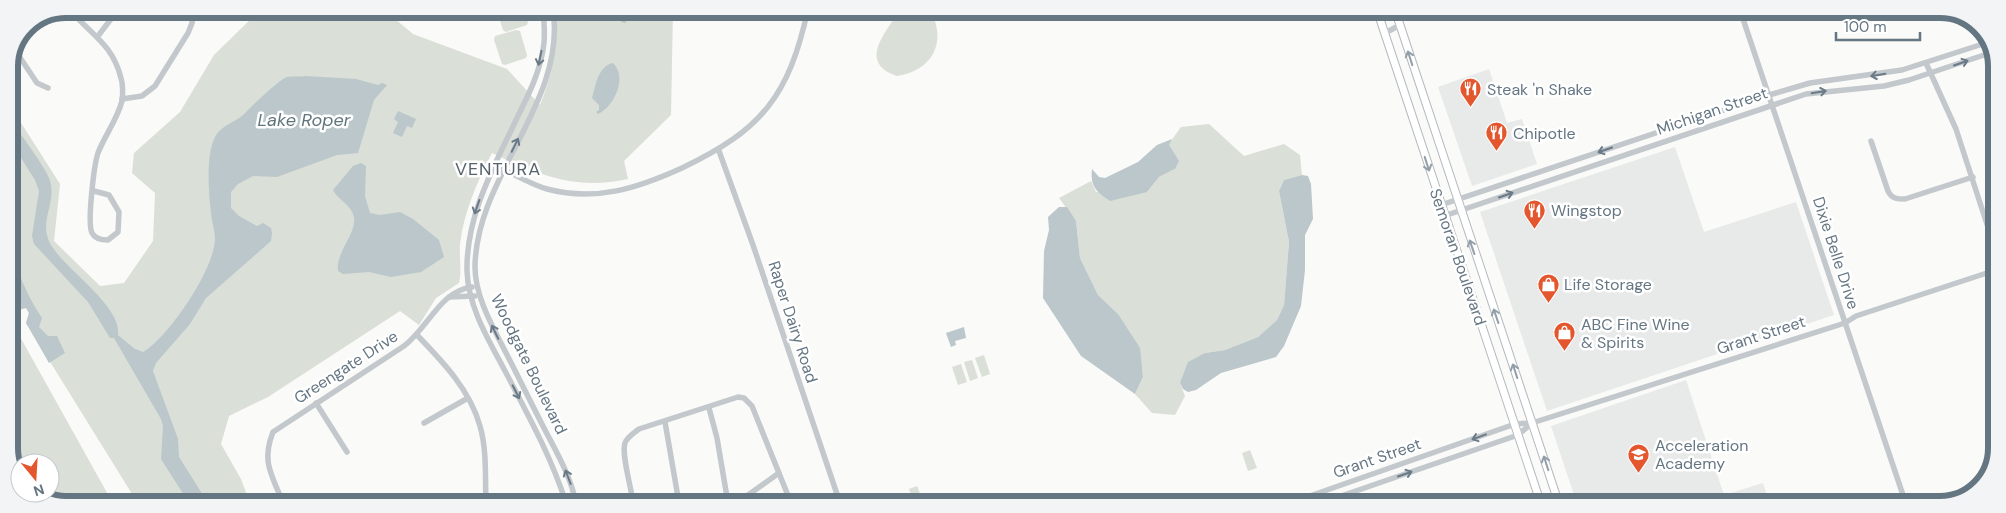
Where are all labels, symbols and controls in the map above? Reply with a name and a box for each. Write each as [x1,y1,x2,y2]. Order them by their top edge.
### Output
scale bar [1836,10,1920,42]
text: 100 m [1844,17,1887,37]
one-way arrow [535,49,545,65]
one-way arrow [1405,51,1415,67]
one-way arrow [1953,57,1969,67]
one-way arrow [1871,70,1887,80]
restaurant icon: Steak 'n Shake [1459,77,1483,108]
place label: Steak 'n Shake [1487,79,1592,100]
street label: Michigan Street [1654,82,1770,140]
one-way arrow [1811,86,1827,96]
water label: Lake Roper [258,108,352,132]
restaurant icon: Chipotle [1485,121,1509,152]
place label: Chipotle [1513,123,1576,144]
one-way arrow [511,138,521,153]
one-way arrow [1597,146,1613,156]
one-way arrow [1423,156,1432,171]
district label: VENTURA [455,157,541,181]
street label: Semoran Boulevard [1425,186,1491,328]
one-way arrow [1498,190,1513,199]
street label: Dixie Belle Drive [1808,194,1864,312]
one-way arrow [472,198,481,214]
restaurant icon: Wingstop [1523,198,1547,229]
place label: Wingstop [1551,200,1622,221]
one-way arrow [1467,239,1477,255]
street label: Raper Dairy Road [763,258,823,386]
shop icon: Life Storage [1536,272,1560,303]
place label: Life Storage [1564,274,1652,295]
street label: Woodgate Boulevard [486,290,572,438]
one-way arrow [1491,308,1501,324]
street label: Grant Street [1714,311,1808,359]
place label: ABC Fine Wine & Spirits [1581,314,1690,353]
shop icon: ABC Fine Wine & Spirits [1553,321,1577,352]
one-way arrow [490,324,500,339]
street label: Greengate Drive [290,326,402,408]
one-way arrow [1510,364,1519,380]
one-way arrow [511,385,521,400]
street label: Grant Street [1330,433,1424,483]
one-way arrow [1471,433,1487,442]
place label: Acceleration Academy [1655,435,1748,474]
school or university icon: Acceleration Academy [1627,442,1651,473]
north arrow [10,453,60,503]
one-way arrow [1540,456,1550,472]
one-way arrow [1397,469,1413,478]
one-way arrow [563,470,572,486]
text: N [31,480,47,501]

